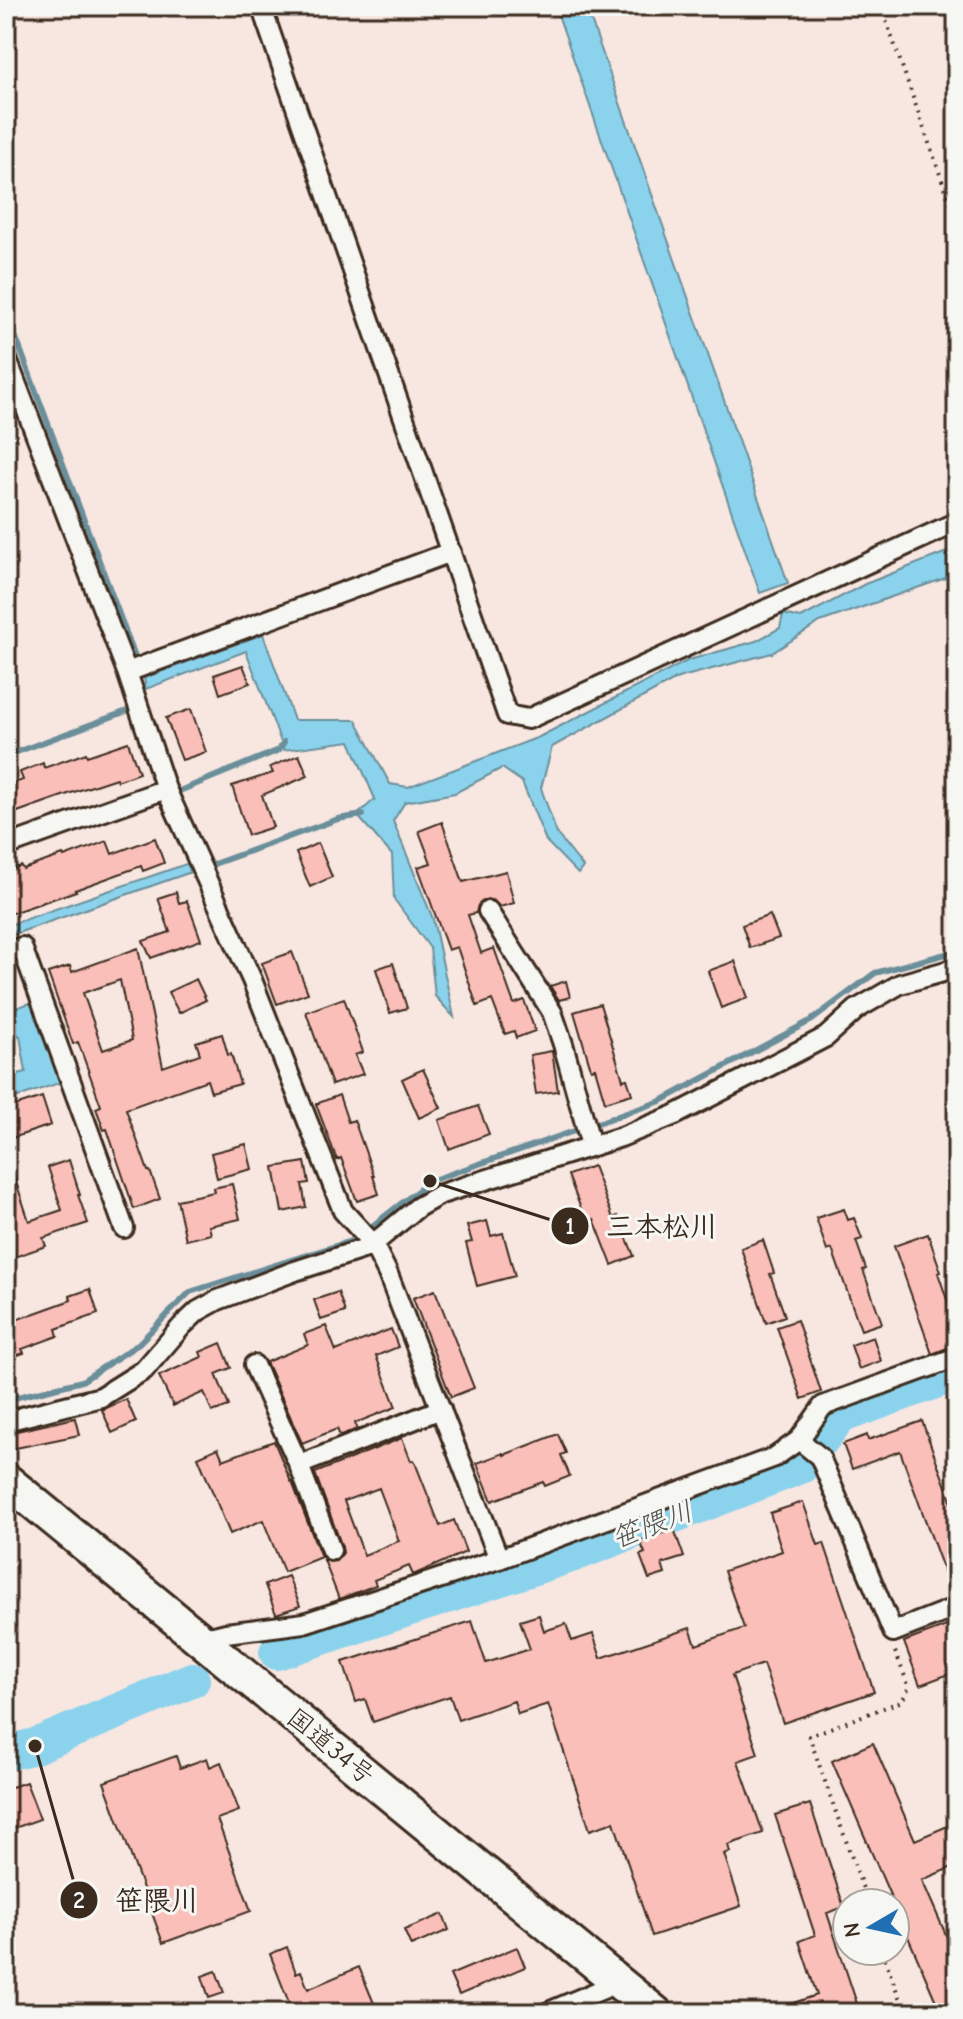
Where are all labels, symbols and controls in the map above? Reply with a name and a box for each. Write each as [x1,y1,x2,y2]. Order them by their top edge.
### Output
callout: 三本松川 [550,1200,734,1252]
text: 三本松川 [606,1211,718,1243]
text: 1 [565,1212,575,1240]
water label: 笹隈川 [607,1495,697,1555]
street label: 国道34号 [281,1702,380,1791]
callout: 笹隈川 [59,1874,215,1926]
text: 笹隈川 [115,1885,199,1917]
text: 2 [73,1886,85,1914]
north arrow [831,1887,911,1967]
text: N [838,1921,866,1939]

